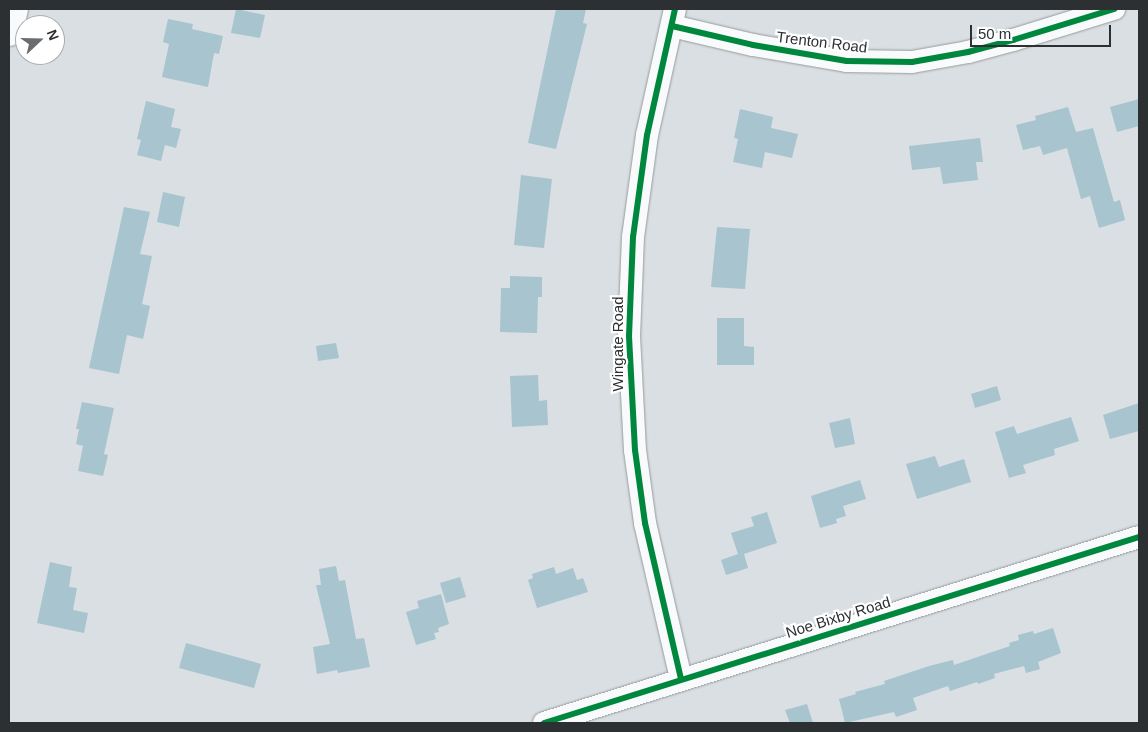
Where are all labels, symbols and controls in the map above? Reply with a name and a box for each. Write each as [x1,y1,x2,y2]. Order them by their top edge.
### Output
north arrow [15,15,65,65]
scale bar [973,15,1114,47]
text: 50 m [978,25,1011,42]
text: N [44,27,62,43]
street label: Trenton Road [776,28,868,56]
street label: Wingate Road [609,296,627,392]
street label: Noe Bixby Road [784,593,892,641]

